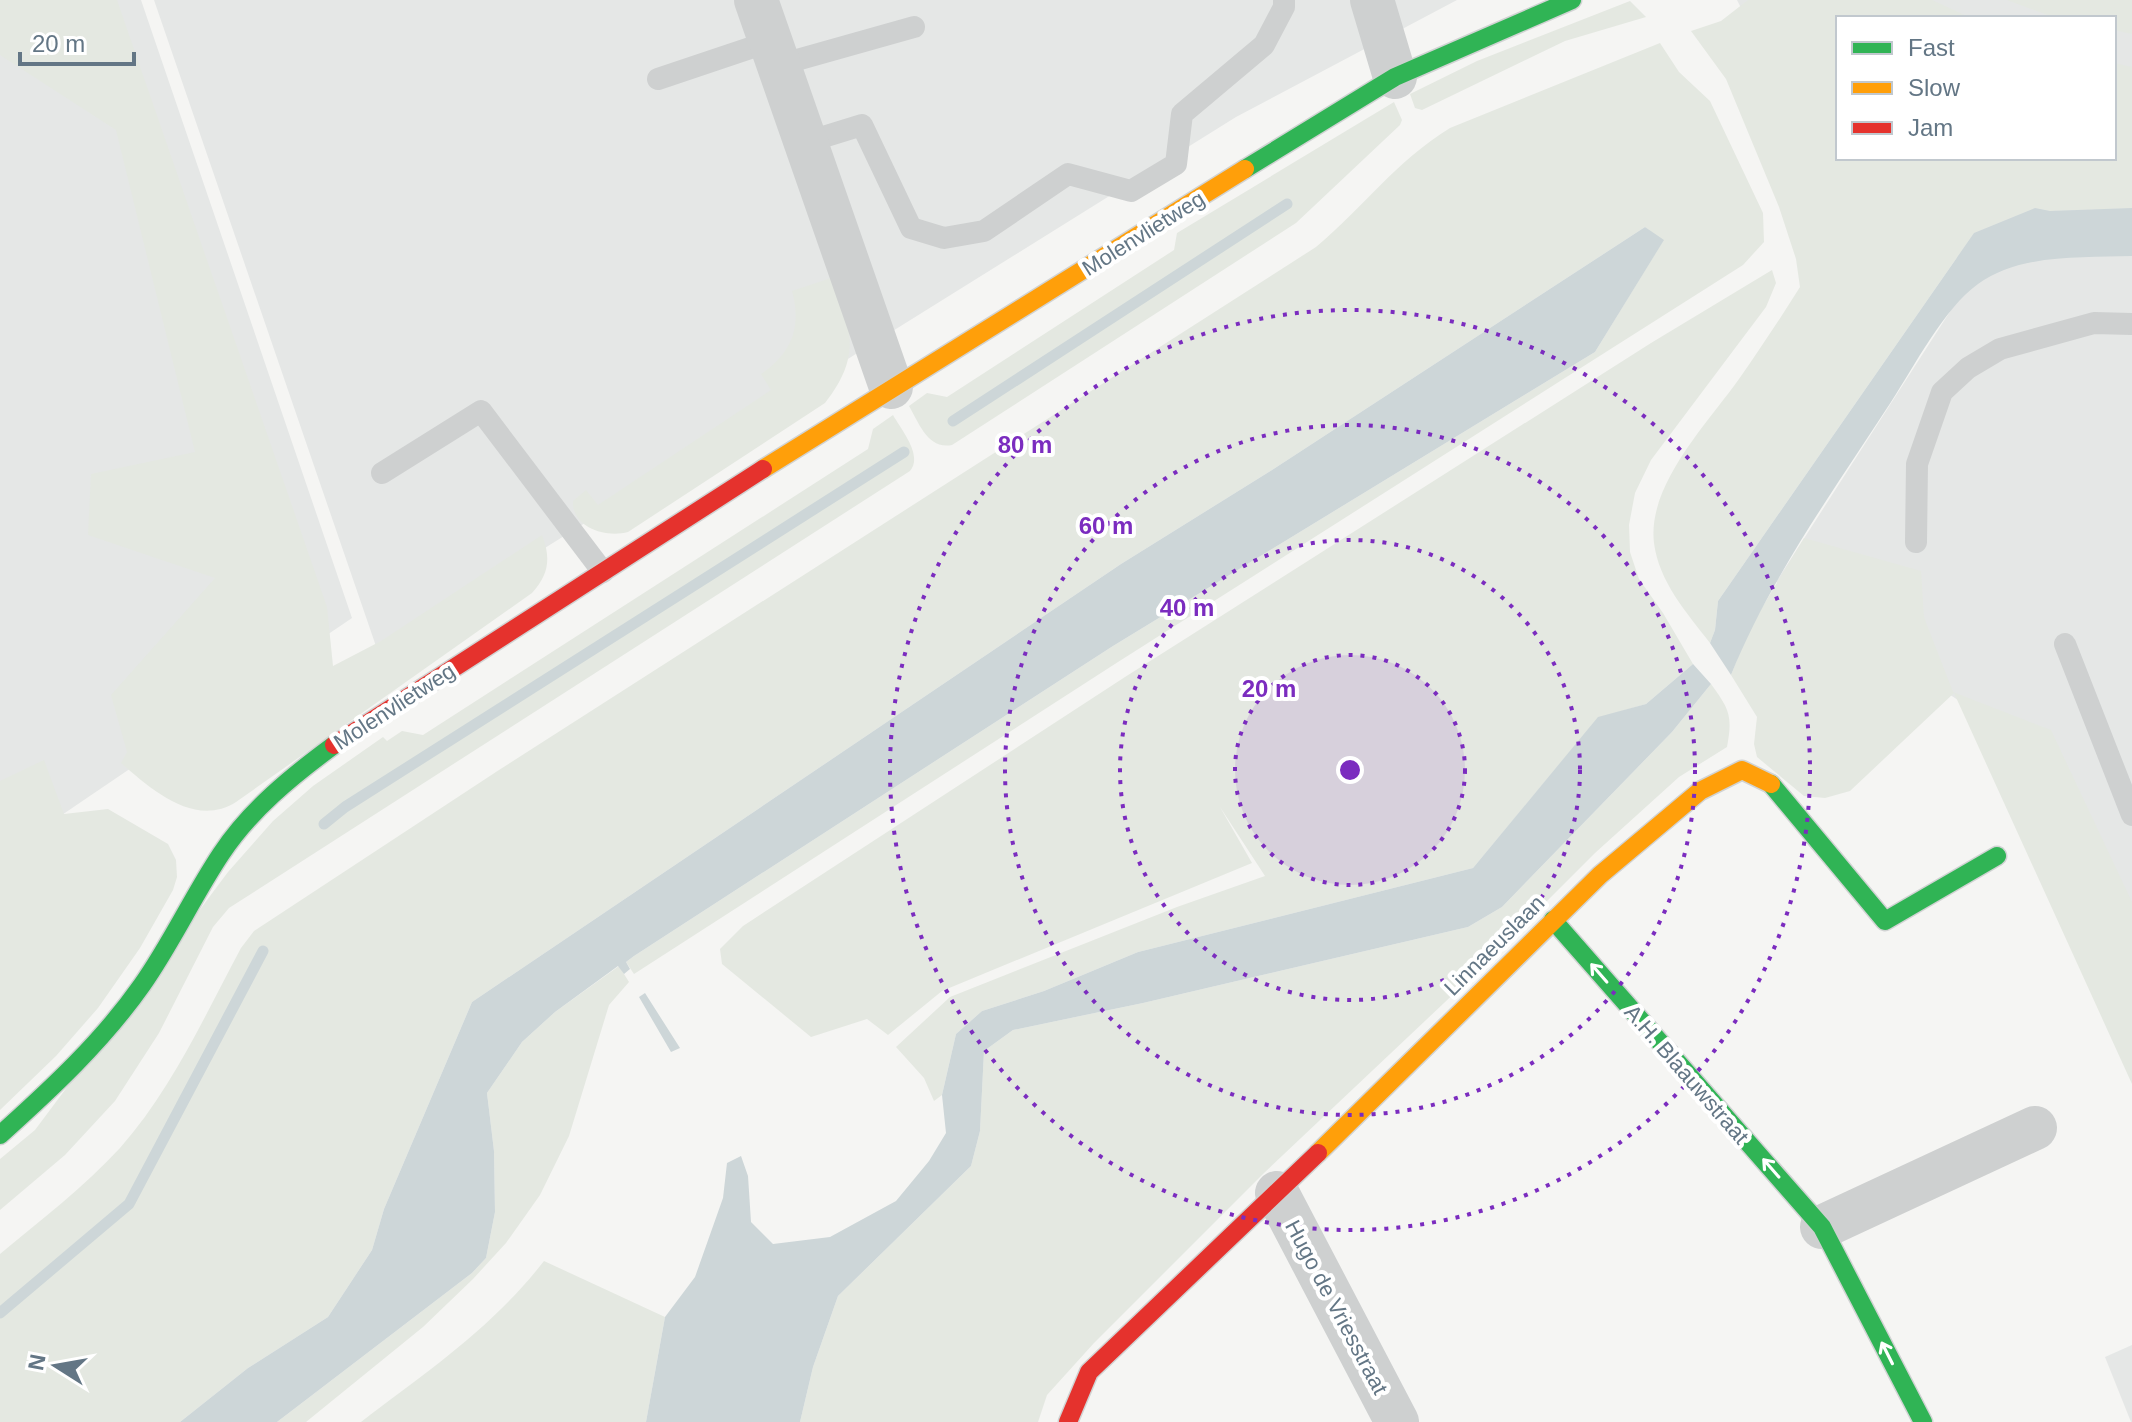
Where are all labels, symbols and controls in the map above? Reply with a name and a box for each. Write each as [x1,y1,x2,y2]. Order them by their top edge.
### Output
scale bar [20,16,134,66]
legend [1836,16,2116,160]
text: 20 m [32,30,85,57]
text: Fast [1908,34,1955,61]
text: Slow [1908,74,1961,101]
text: Jam [1908,114,1953,141]
street label: Molenvlietweg [1078,186,1209,281]
text: 80 m [998,431,1052,458]
text: 60 m [1079,512,1133,539]
text: 40 m [1160,594,1214,621]
street label: Molenvlietweg [329,658,460,755]
text: 20 m [1242,675,1296,702]
centre of rings [1336,756,1364,784]
street label: Linnaeuslaan [1439,890,1549,1000]
one-way arrow [1590,963,1608,983]
street label: A.H. Blaauwstraat [1619,1000,1754,1149]
one-way arrow [1762,1159,1780,1179]
street label: Hugo de Vriesstraat [1280,1216,1393,1399]
north arrow [16,1326,96,1406]
one-way arrow [1879,1341,1895,1365]
text: N [23,1352,51,1372]

